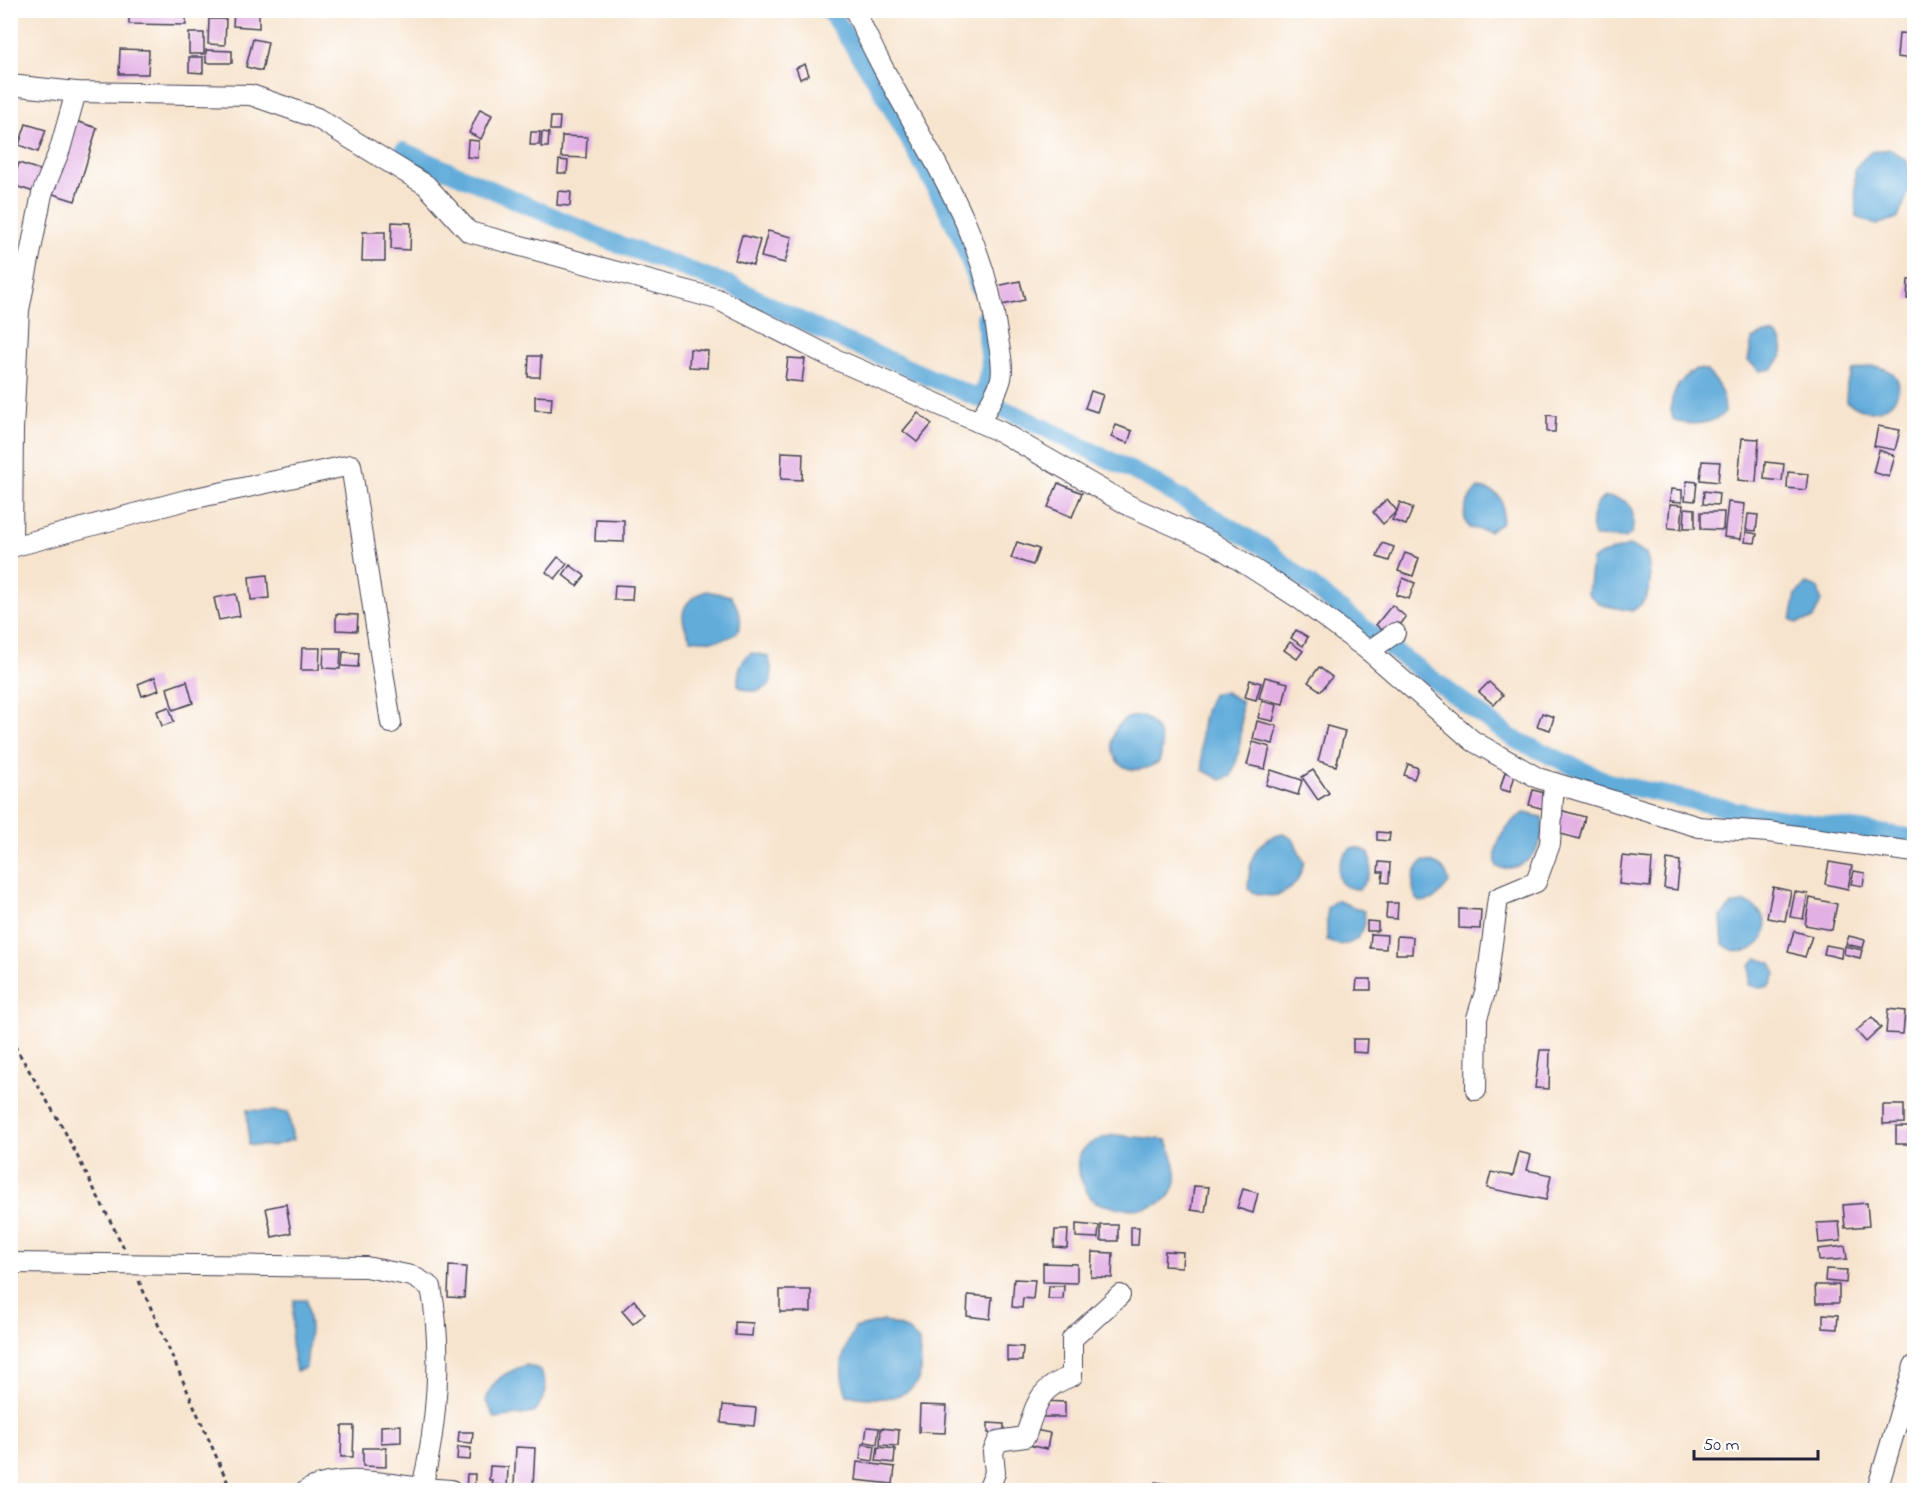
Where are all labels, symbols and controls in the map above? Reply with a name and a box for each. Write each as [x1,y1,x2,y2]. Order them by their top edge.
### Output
scale bar [1694,1423,1818,1461]
text: 50 m [1703,1433,1740,1459]

